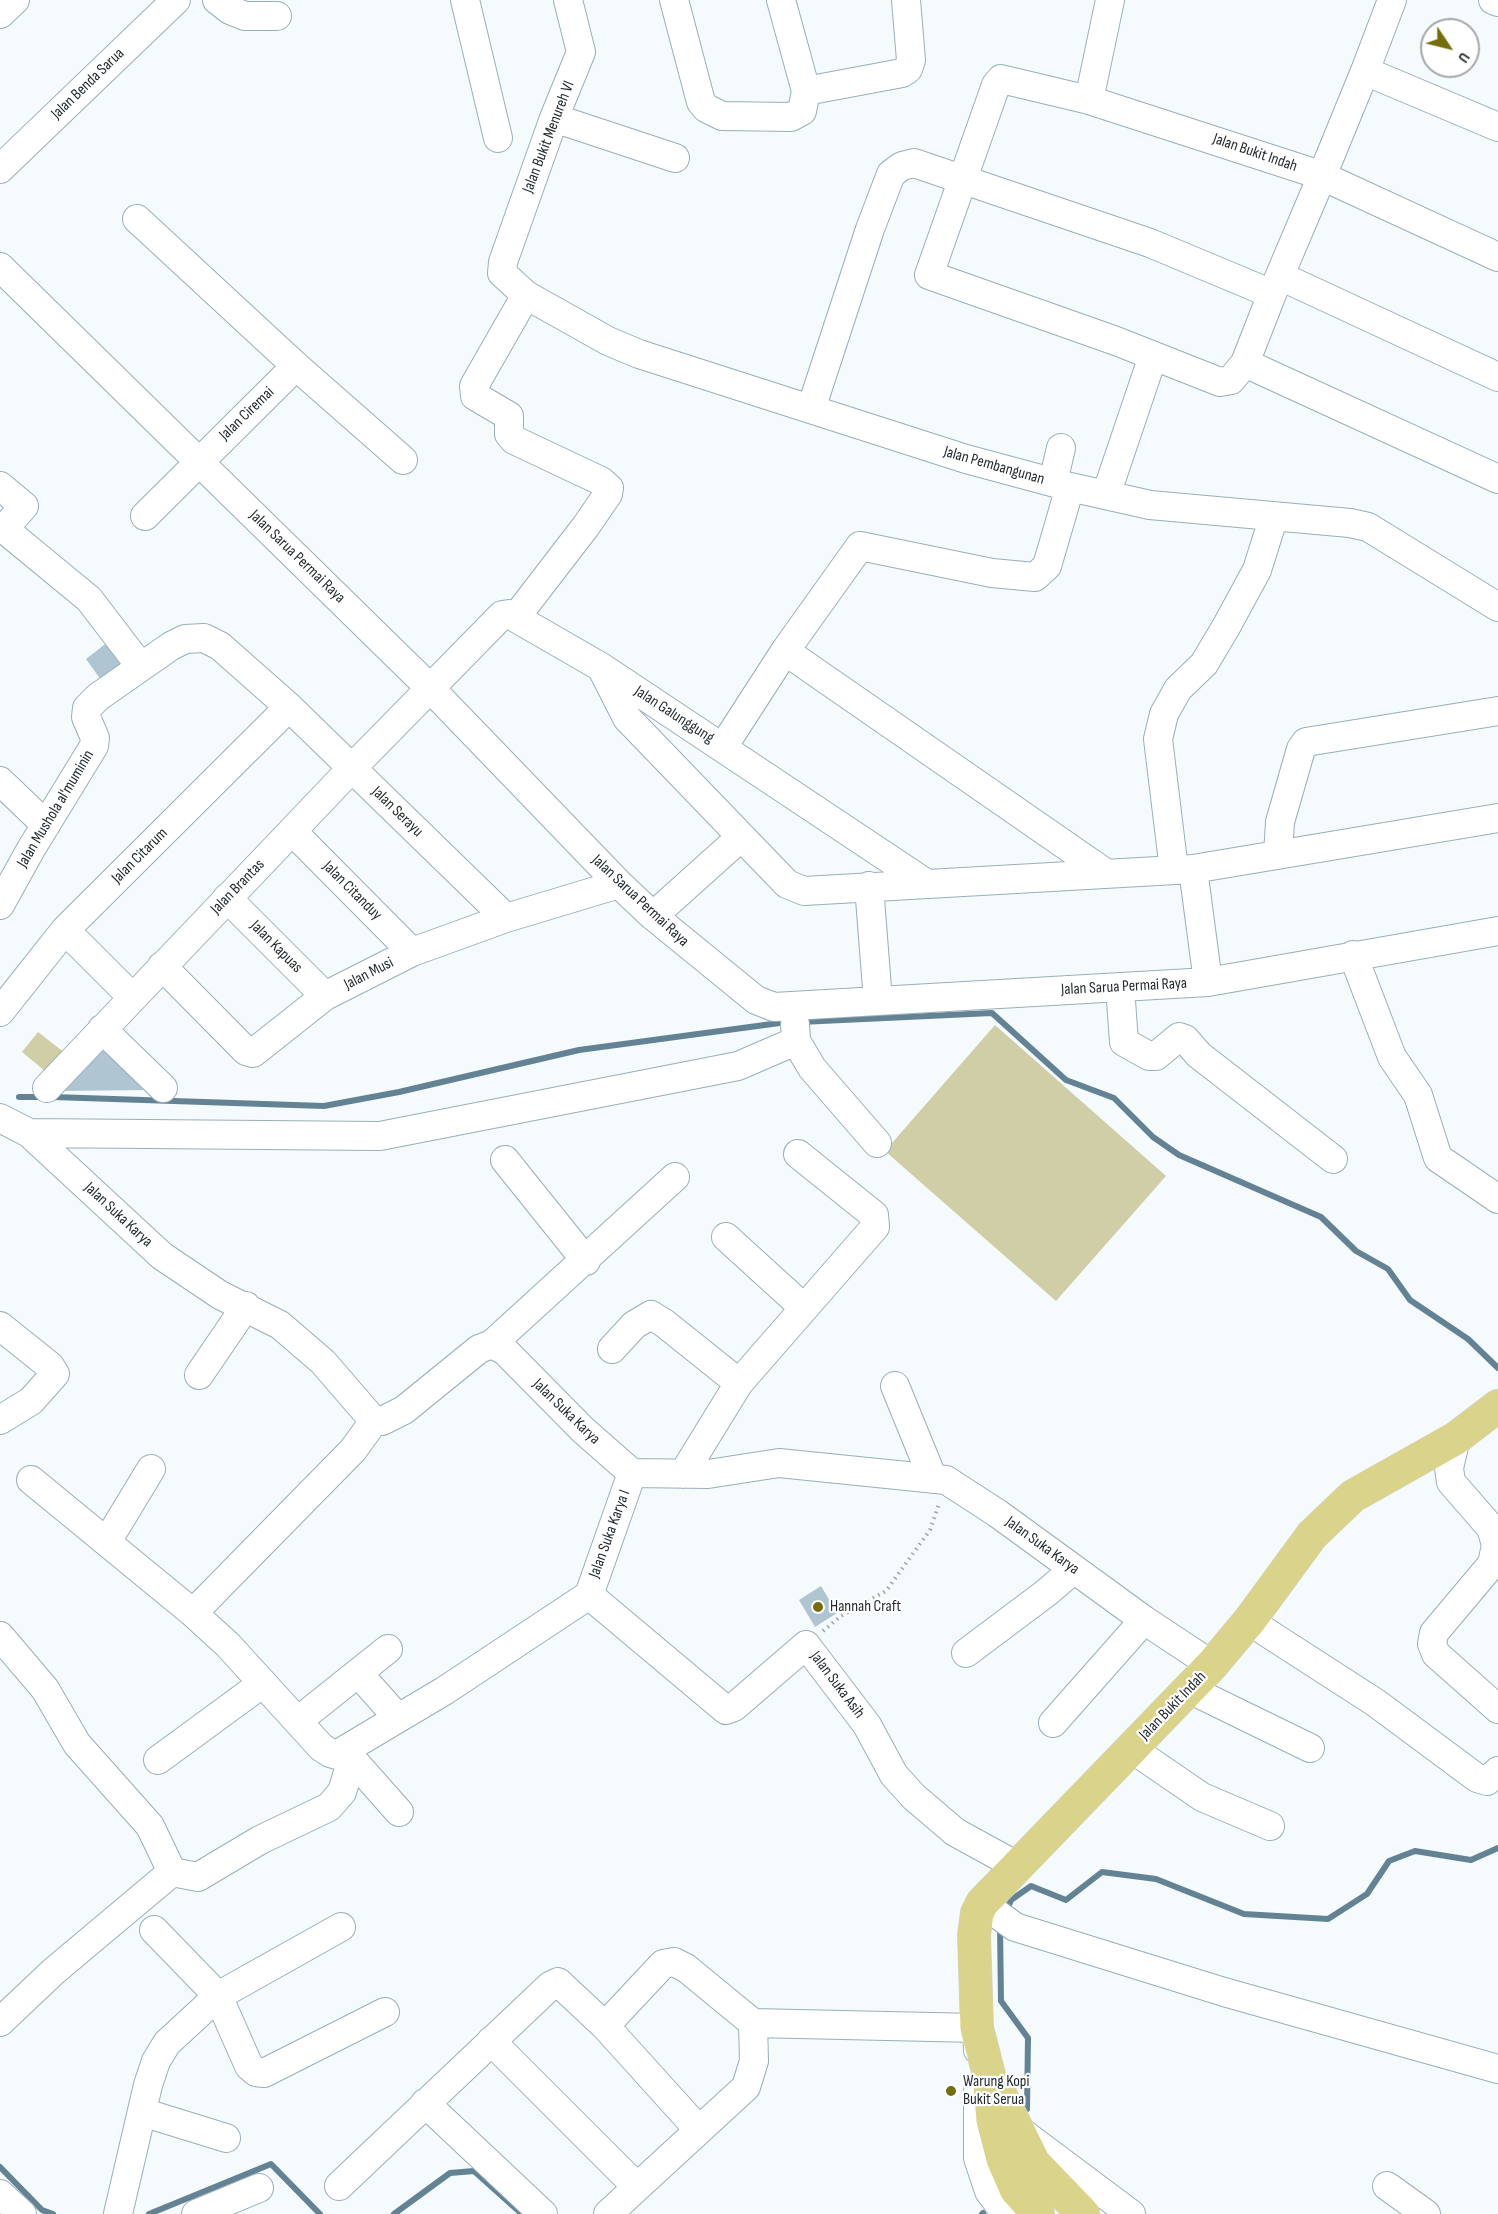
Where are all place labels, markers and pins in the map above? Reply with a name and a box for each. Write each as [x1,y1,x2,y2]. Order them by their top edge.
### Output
place label: Hannah Craft [830,1597,901,1617]
marker: Hannah Craft [811,1600,825,1614]
place label: Warung Kopi Bukit Serua [963,2072,1029,2110]
marker: Warung Kopi Bukit Serua [944,2084,958,2098]

